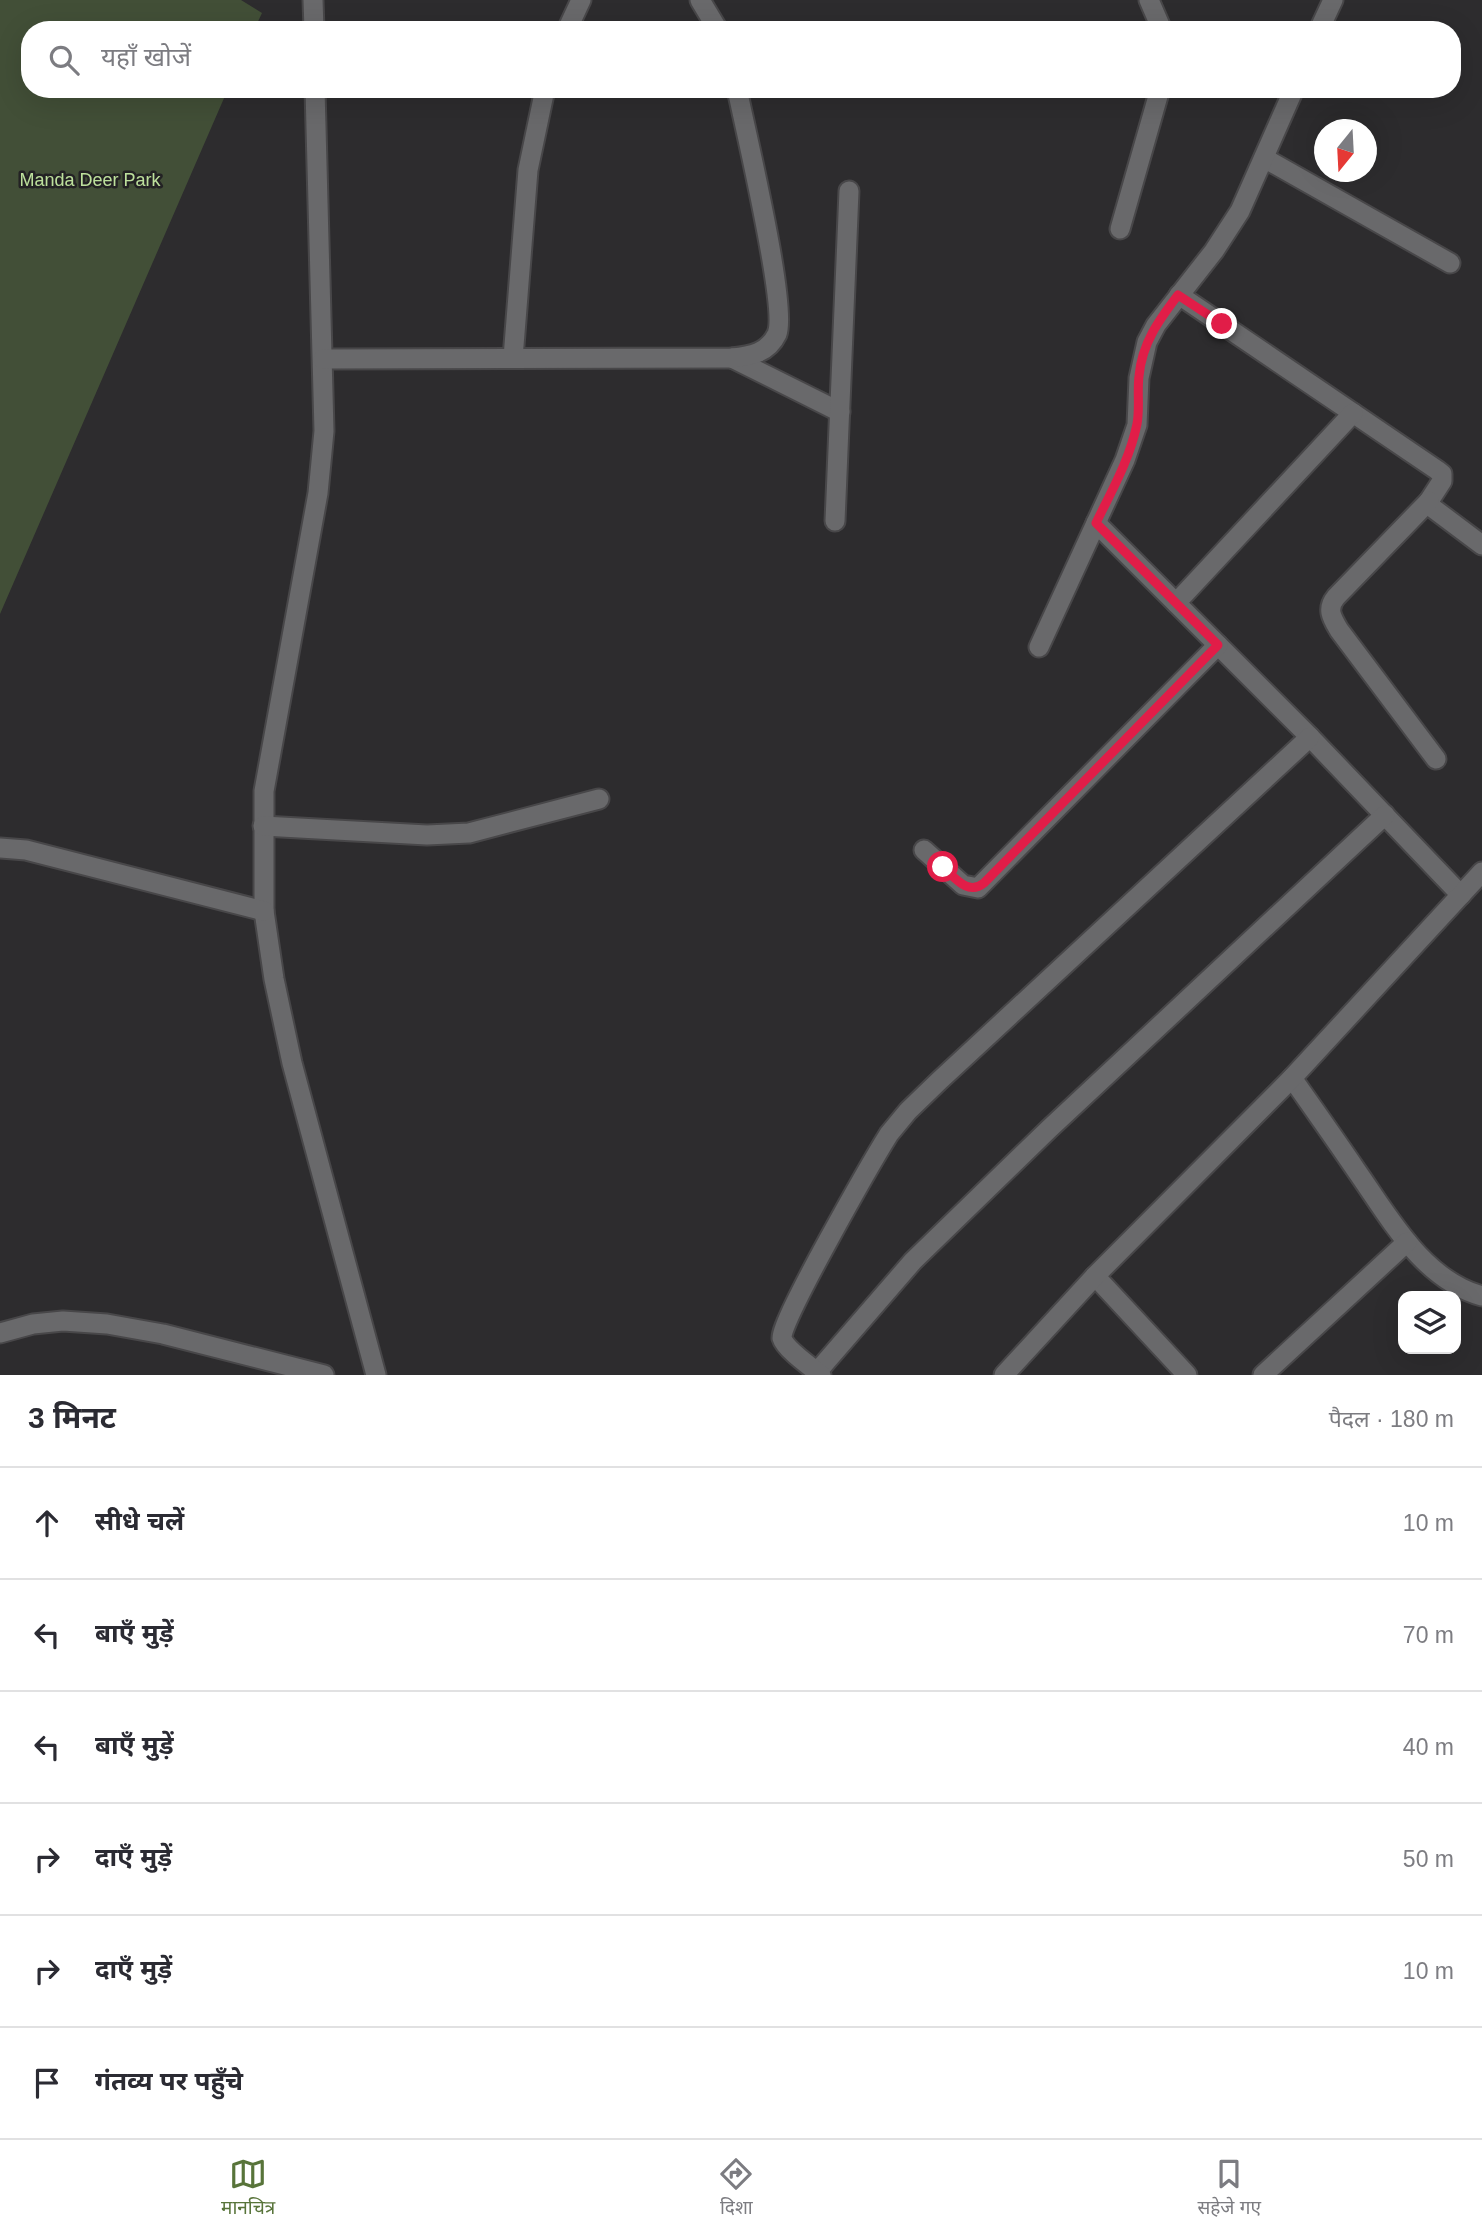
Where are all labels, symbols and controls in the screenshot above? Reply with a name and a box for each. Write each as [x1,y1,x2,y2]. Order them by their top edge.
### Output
search box [21,21,1461,98]
icon: search [45,41,83,79]
text: यहाँ खोजें [101,42,191,72]
north arrow [1314,119,1377,182]
park label: Manda Deer Park [19,170,162,190]
route end [1206,308,1237,339]
route start [927,851,958,882]
map controls [1398,1291,1461,1354]
button: layers [1398,1291,1461,1354]
text: 3 मिनट [28,1401,116,1434]
text: पैदल · 180 m [1329,1406,1454,1432]
icon: ahead [28,1504,66,1542]
text: सीधे चलें [95,1506,184,1536]
text: 10 m [1403,1510,1454,1536]
icon: left [28,1616,66,1654]
text: बाएँ मुड़ें [95,1618,174,1648]
text: 70 m [1403,1622,1454,1648]
icon: left [28,1728,66,1766]
text: बाएँ मुड़ें [95,1730,174,1760]
text: 40 m [1403,1734,1454,1760]
icon: right [28,1840,66,1878]
text: दाएँ मुड़ें [95,1842,172,1872]
text: 50 m [1403,1846,1454,1872]
icon: right [28,1952,66,1990]
text: दाएँ मुड़ें [95,1954,172,1984]
text: 10 m [1403,1958,1454,1984]
icon: arrive [28,2064,66,2102]
text: गंतव्य पर पहुँचे [95,2066,243,2096]
tab: मानचित्र [221,2155,275,2222]
tab: दिशा [717,2155,755,2222]
tab: सहेजे गए [1197,2155,1261,2222]

